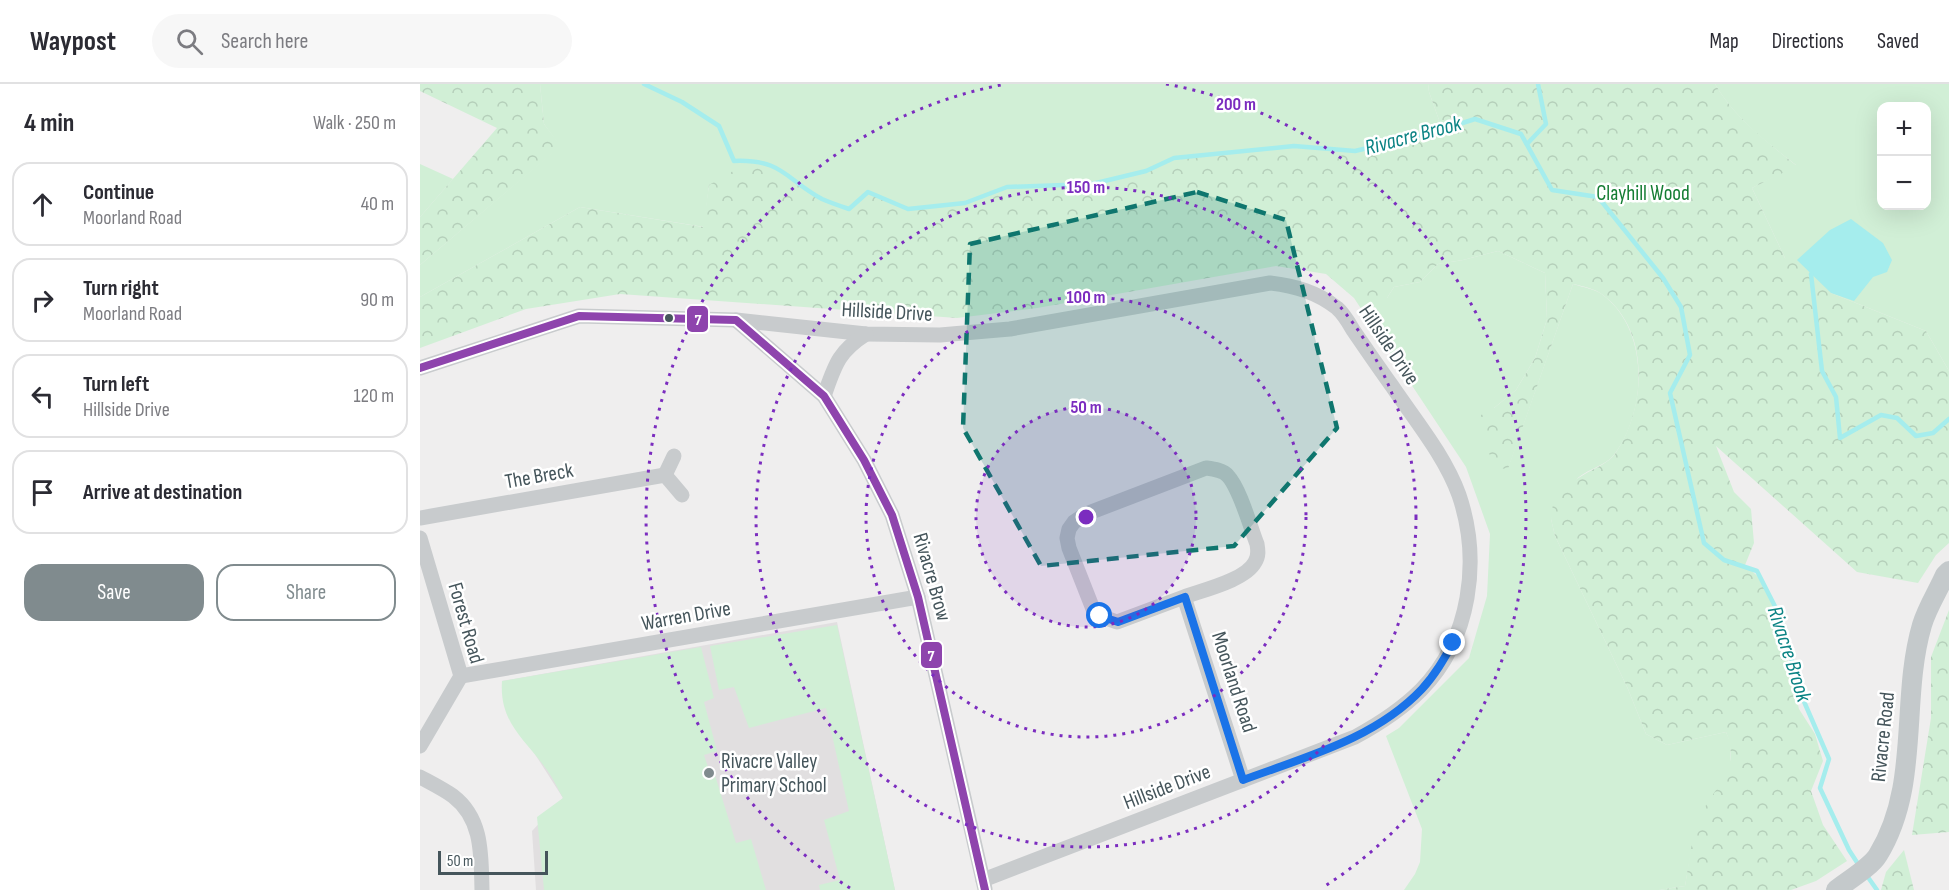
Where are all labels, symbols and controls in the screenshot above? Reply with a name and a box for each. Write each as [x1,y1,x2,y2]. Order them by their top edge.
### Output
search box [152,14,572,68]
text: Waypost [30,25,116,58]
icon: search [173,25,206,58]
text: Search here [221,28,308,55]
text: Map [1709,29,1739,54]
text: Directions [1772,29,1844,54]
text: Saved [1877,29,1919,54]
text: 200 m [1216,94,1256,115]
map controls [1877,102,1931,210]
button: + [1877,102,1931,156]
text: 4 min [24,108,74,139]
water label: Rivacre Brook [1362,110,1465,162]
text: Walk · 250 m [313,111,396,135]
button: − [1877,156,1931,210]
text: 150 m [1067,177,1105,198]
text: Continue [83,179,154,206]
park label: Clayhill Wood [1596,181,1690,206]
icon: ahead [26,188,59,221]
text: 40 m [361,192,394,216]
text: Moorland Road [83,206,182,230]
text: Turn right [83,275,159,302]
icon: right [26,284,59,317]
text: 100 m [1067,287,1106,308]
text: 90 m [360,288,394,312]
street label: Hillside Drive [841,297,933,327]
street label: Hillside Drive [1353,300,1425,390]
text: Moorland Road [83,302,182,326]
line badge: 7 [686,305,709,333]
text: 7 [695,311,702,330]
unlabelled marker [663,312,675,324]
text: Turn left [83,371,149,398]
icon: left [26,380,59,413]
text: 120 m [354,384,394,408]
text: 50 m [1070,397,1102,418]
text: Hillside Drive [83,398,170,422]
street label: The Breck [503,458,575,494]
icon: arrive [26,476,59,509]
text: Arrive at destination [83,479,242,506]
centre of rings [1076,507,1096,527]
street label: Rivacre Brow [907,530,957,624]
button: Save [24,564,204,621]
button: Share [216,564,396,621]
street label: Forest Road [443,580,489,666]
street label: Warren Drive [639,596,733,636]
route start [1086,602,1112,628]
water label: Rivacre Brook [1761,603,1817,706]
street label: Moorland Road [1206,629,1262,735]
route end [1439,629,1465,655]
line badge: 7 [920,641,943,669]
text: 7 [928,647,935,666]
street label: Rivacre Road [1866,691,1900,783]
place label: Rivacre Valley Primary School [721,749,827,798]
street label: Hillside Drive [1120,759,1214,815]
marker: Rivacre Valley Primary School [702,766,716,780]
scale bar [438,848,548,876]
text: 50 m [447,852,473,871]

